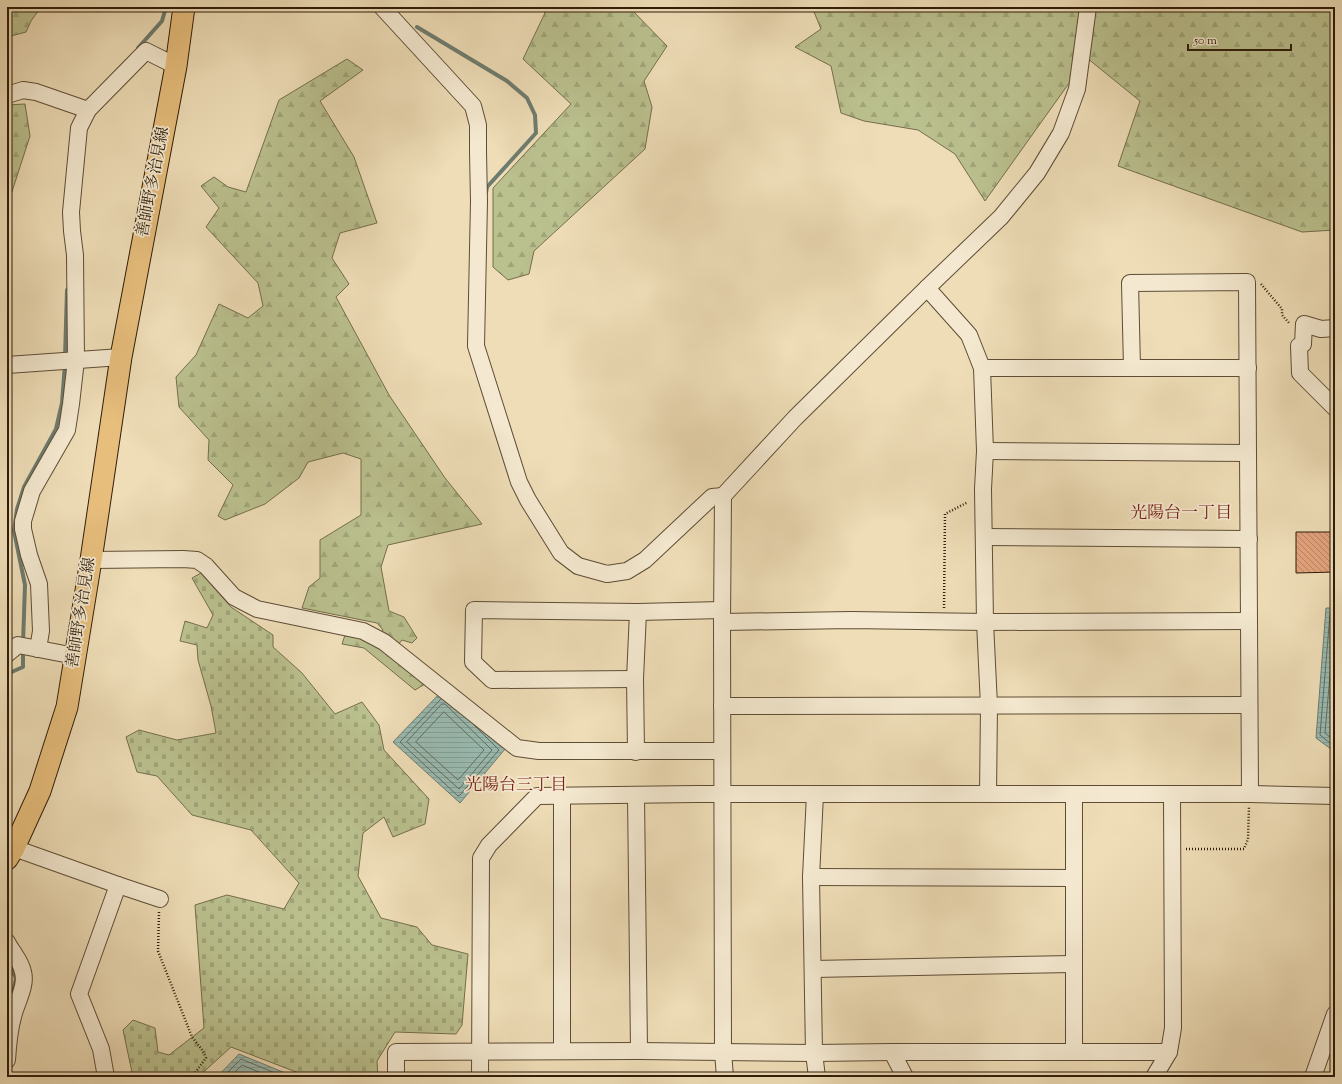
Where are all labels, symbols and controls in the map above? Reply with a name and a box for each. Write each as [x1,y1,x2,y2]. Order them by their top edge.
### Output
scale bar [1188,26,1291,52]
text: 50 m [1193,32,1217,50]
street label: 善師野多治見線 [132,125,176,239]
district label: 光陽台一丁目 [1130,502,1232,526]
street label: 善師野多治見線 [62,556,102,670]
district label: 光陽台三丁目 [465,774,567,798]

